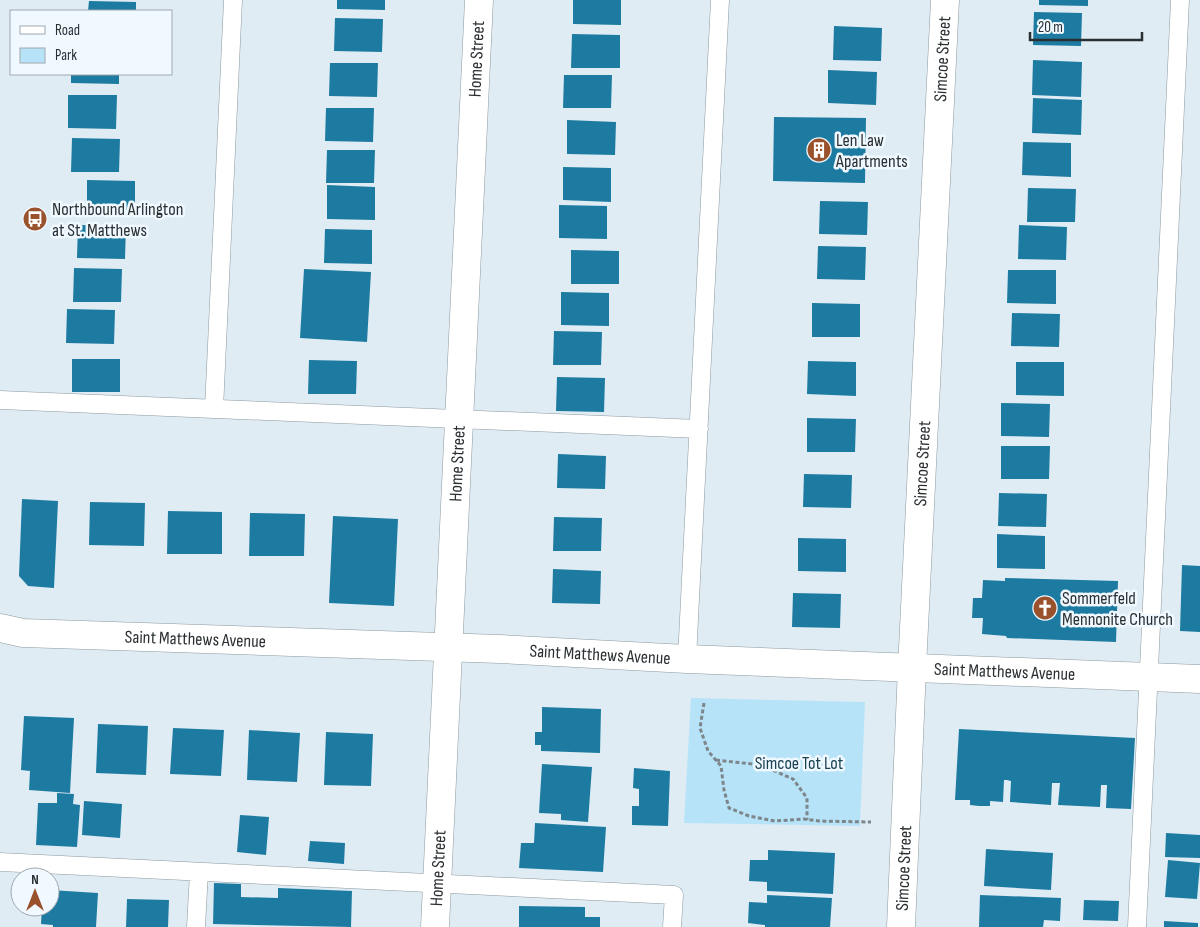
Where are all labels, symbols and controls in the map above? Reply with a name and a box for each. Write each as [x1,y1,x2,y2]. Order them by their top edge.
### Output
legend [10,10,172,75]
scale bar [1030,10,1142,42]
street label: Simcoe Street [930,15,955,102]
text: 20 m [1038,18,1063,37]
street label: Home Street [464,20,489,98]
text: Road [55,21,80,40]
text: Park [55,46,77,65]
place label: Len Law Apartments [835,130,908,172]
building icon: Len Law Apartments [806,137,832,163]
place label: Northbound Arlington at St. Matthews [52,199,183,241]
bus stop icon: Northbound Arlington at St. Matthews [22,206,48,232]
street label: Simcoe Street [910,420,935,507]
street label: Home Street [445,424,470,502]
place label: Sommerfeld Mennonite Church [1062,588,1173,630]
church icon: Sommerfeld Mennonite Church [1032,595,1058,621]
street label: Saint Matthews Avenue [124,626,266,652]
street label: Saint Matthews Avenue [529,641,671,669]
street label: Saint Matthews Avenue [934,659,1076,685]
park label: Simcoe Tot Lot [755,753,844,774]
street label: Simcoe Street [892,824,916,911]
street label: Home Street [426,829,451,907]
north arrow [10,867,60,917]
text: N [31,871,39,888]

